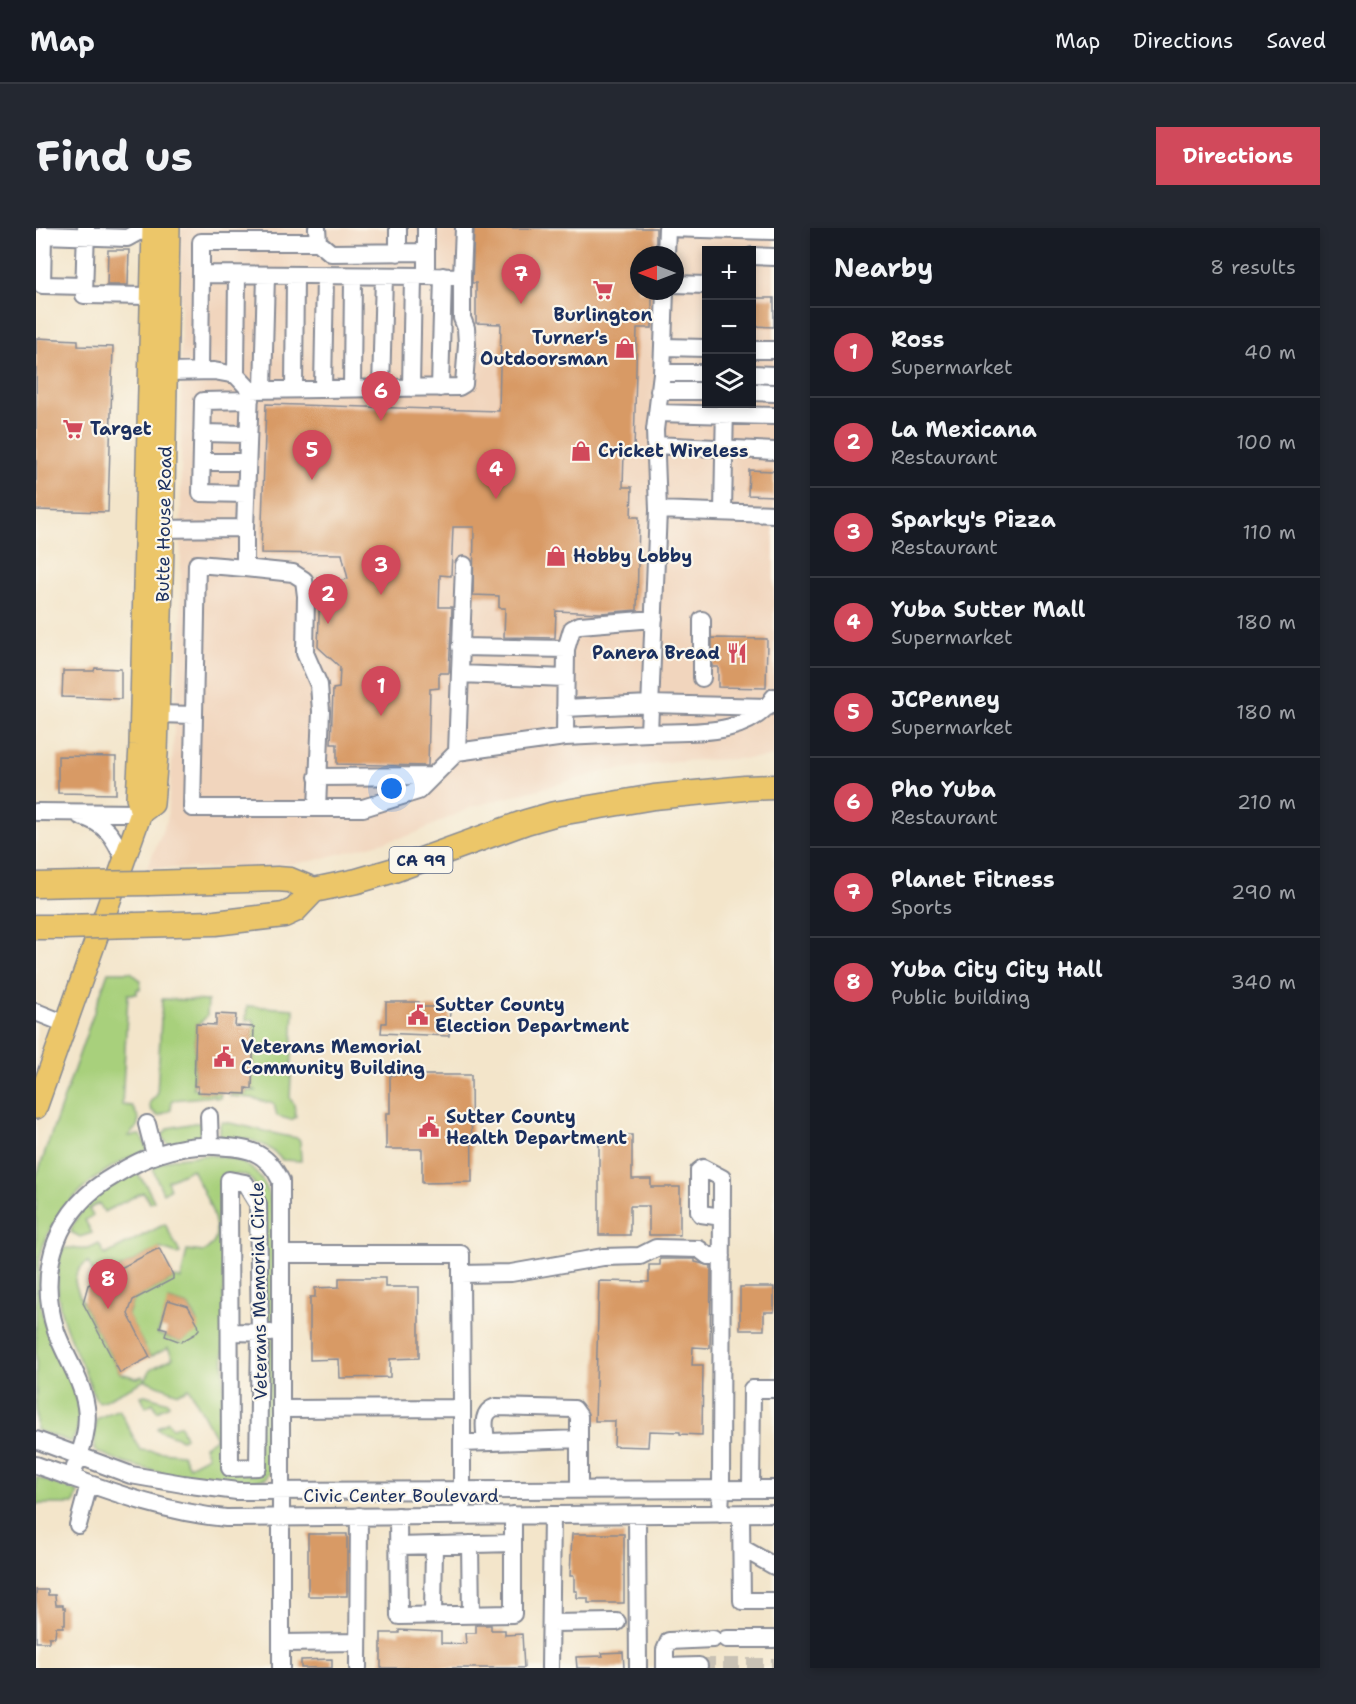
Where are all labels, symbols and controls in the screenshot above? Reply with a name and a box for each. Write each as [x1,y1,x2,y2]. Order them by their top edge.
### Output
text: Map [30,22,95,60]
text: Map [1055,27,1100,55]
text: Directions [1133,27,1233,55]
text: Saved [1266,27,1326,55]
button: Directions [1156,127,1320,185]
text: Find us [36,128,193,184]
north arrow [630,246,684,300]
map controls [702,246,756,408]
button: + [702,246,756,300]
text: Nearby [834,250,933,285]
pin: 7 [502,254,540,304]
text: 8 results [1210,254,1296,280]
supermarket icon: Burlington [591,278,615,302]
button: − [702,300,756,354]
place label: Burlington [553,303,653,327]
text: Ross [891,325,944,354]
place label: Turner's Outdoorsman [480,326,608,371]
shop icon: Turner's Outdoorsman [613,336,637,360]
text: 1 [849,339,858,365]
text: 40 m [1244,339,1296,365]
button: layers [702,354,756,408]
text: Supermarket [891,354,1013,380]
pin: 6 [362,372,400,421]
text: La Mexicana [891,415,1037,444]
supermarket icon: Target [61,417,85,441]
place label: Target [90,417,152,441]
text: 2 [847,429,861,455]
text: 100 m [1236,429,1296,455]
pin: 5 [292,430,332,480]
shop icon: Cricket Wireless [569,439,593,463]
place label: Cricket Wireless [598,439,749,463]
text: Restaurant [891,444,998,470]
street label: Butte House Road [151,446,177,602]
pin: 4 [476,450,516,499]
text: Sparky's Pizza [891,505,1056,534]
text: 3 [847,519,861,545]
text: 110 m [1242,519,1296,545]
text: Restaurant [891,534,998,560]
shop icon: Hobby Lobby [544,544,568,568]
place label: Hobby Lobby [573,544,692,568]
pin: 3 [362,546,400,595]
pin: 2 [308,574,348,624]
text: Yuba Sutter Mall [891,595,1085,624]
text: 4 [847,609,861,635]
text: 180 m [1236,609,1296,635]
text: Supermarket [891,624,1013,650]
place label: Panera Bread [592,641,720,665]
restaurant icon: Panera Bread [725,641,749,665]
pin: 1 [362,666,400,716]
text: JCPenney [891,685,1000,714]
text: 5 [847,699,860,725]
text: 180 m [1236,699,1296,725]
text: Supermarket [891,714,1013,740]
your location [377,774,406,803]
text: Pho Yuba [891,775,996,804]
text: 6 [847,789,861,815]
text: 210 m [1237,789,1296,815]
text: Restaurant [891,804,998,830]
road number: CA 99 [390,847,452,873]
text: Planet Fitness [891,865,1055,894]
text: 7 [847,879,861,905]
text: 290 m [1231,879,1296,905]
text: Sports [891,894,952,920]
text: Yuba City City Hall [891,955,1103,984]
text: 8 [847,969,861,995]
text: 340 m [1231,969,1296,995]
text: Public building [891,984,1030,1010]
place label: Sutter County Election Department [435,993,630,1038]
public building icon: Sutter County Election Department [406,1003,430,1027]
place label: Veterans Memorial Community Building [241,1035,425,1080]
public building icon: Veterans Memorial Community Building [212,1045,236,1069]
place label: Sutter County Health Department [446,1105,627,1150]
public building icon: Sutter County Health Department [417,1115,441,1139]
street label: Veterans Memorial Circle [245,1182,273,1400]
pin: 8 [88,1260,128,1309]
street label: Civic Center Boulevard [303,1484,499,1508]

